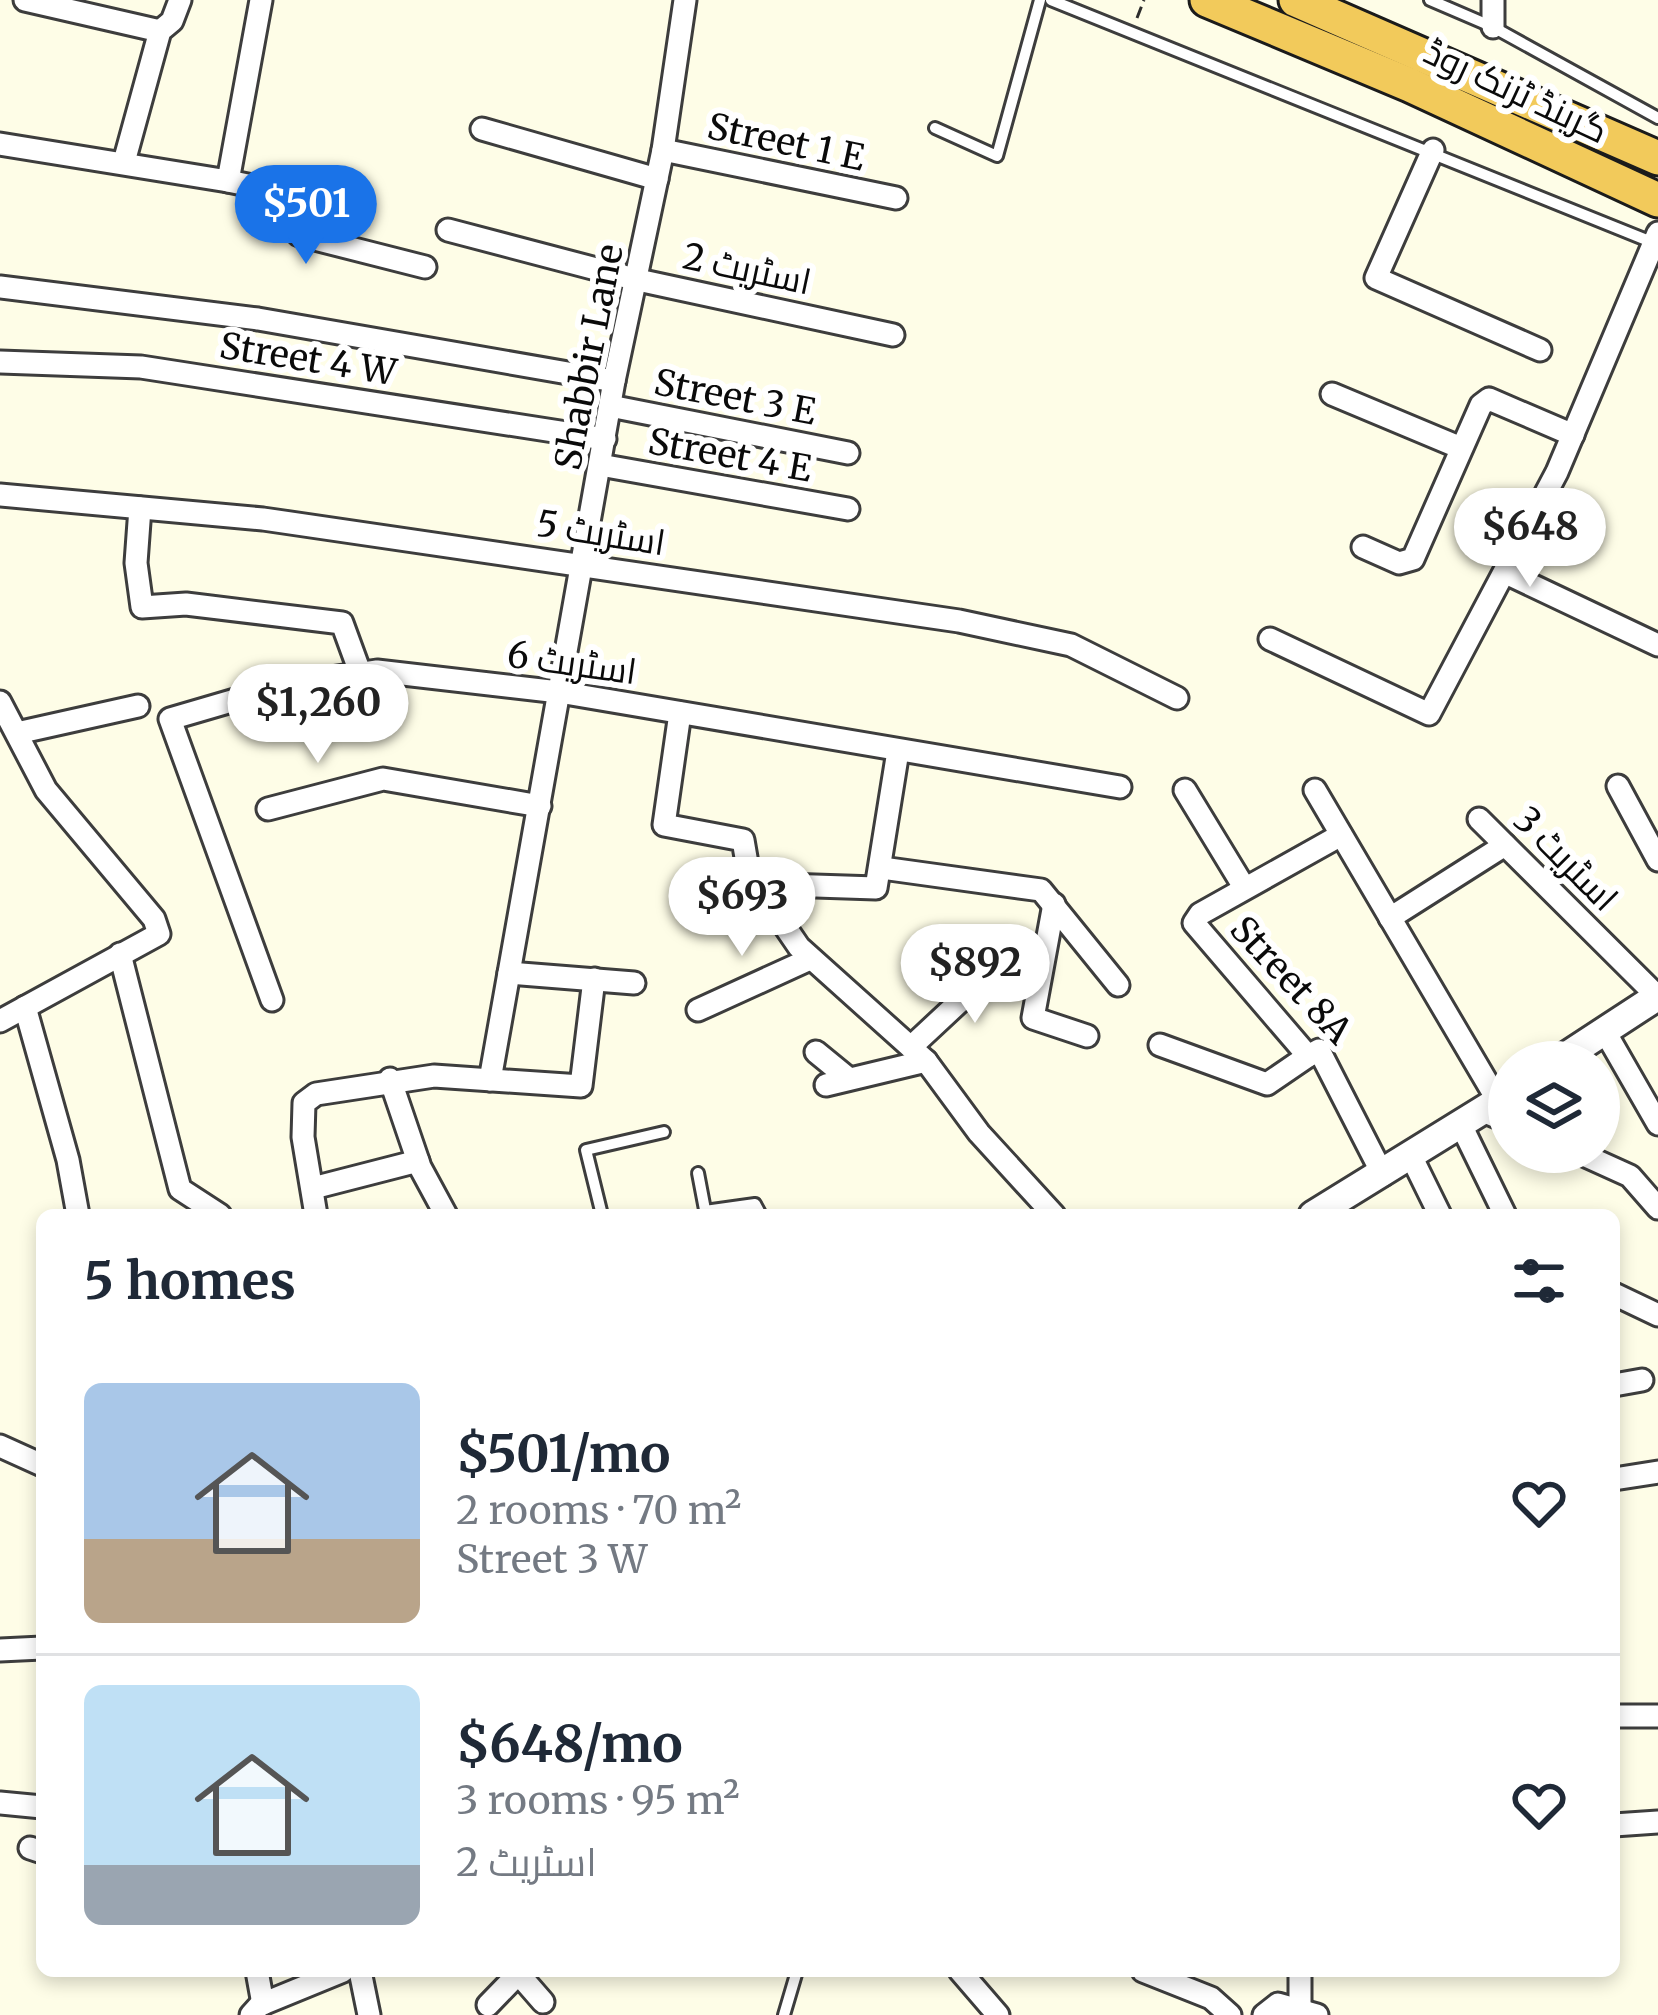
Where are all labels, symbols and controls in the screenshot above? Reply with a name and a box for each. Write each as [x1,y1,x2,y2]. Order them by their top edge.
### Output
street label: گرینڈ ٹرنک روڈ [1417,29,1615,153]
street label: Street 1 E [703,103,869,181]
pin: $501 [235,165,377,267]
text: $501 [262,179,350,228]
street label: اسٹریٹ 2 [679,233,815,305]
street label: Shabbir Lane [545,240,633,474]
street label: Street 4 W [217,323,401,395]
street label: Street 3 E [650,359,820,435]
street label: Street 4 E [645,419,815,492]
pin: $648 [1459,488,1601,590]
street label: اسٹریٹ 5 [534,501,668,565]
text: $648 [1481,502,1579,551]
street label: اسٹریٹ 6 [504,632,640,694]
pin: $1,260 [220,664,416,766]
text: $1,260 [255,678,381,727]
street label: اسٹریٹ 3 [1504,797,1628,921]
pin: $693 [671,857,813,959]
text: $693 [695,871,789,920]
street label: Street 8A [1221,907,1362,1054]
pin: $892 [904,924,1046,1026]
text: $892 [928,938,1022,987]
map controls [1488,1041,1620,1173]
button: layers [1488,1041,1620,1173]
icon: filters [1506,1248,1572,1314]
text: 5 homes [84,1249,296,1313]
text: $501/mo [456,1422,671,1486]
icon: home [180,1431,324,1575]
icon: heart [1506,1470,1572,1536]
text: 2 rooms · 70 m² [456,1486,741,1535]
text: Street 3 W [456,1535,647,1584]
text: $648/mo [456,1712,683,1776]
icon: home [180,1733,324,1877]
icon: heart [1506,1772,1572,1838]
text: 3 rooms · 95 m² [456,1776,740,1825]
text: اسٹریٹ 2 [456,1838,597,1887]

